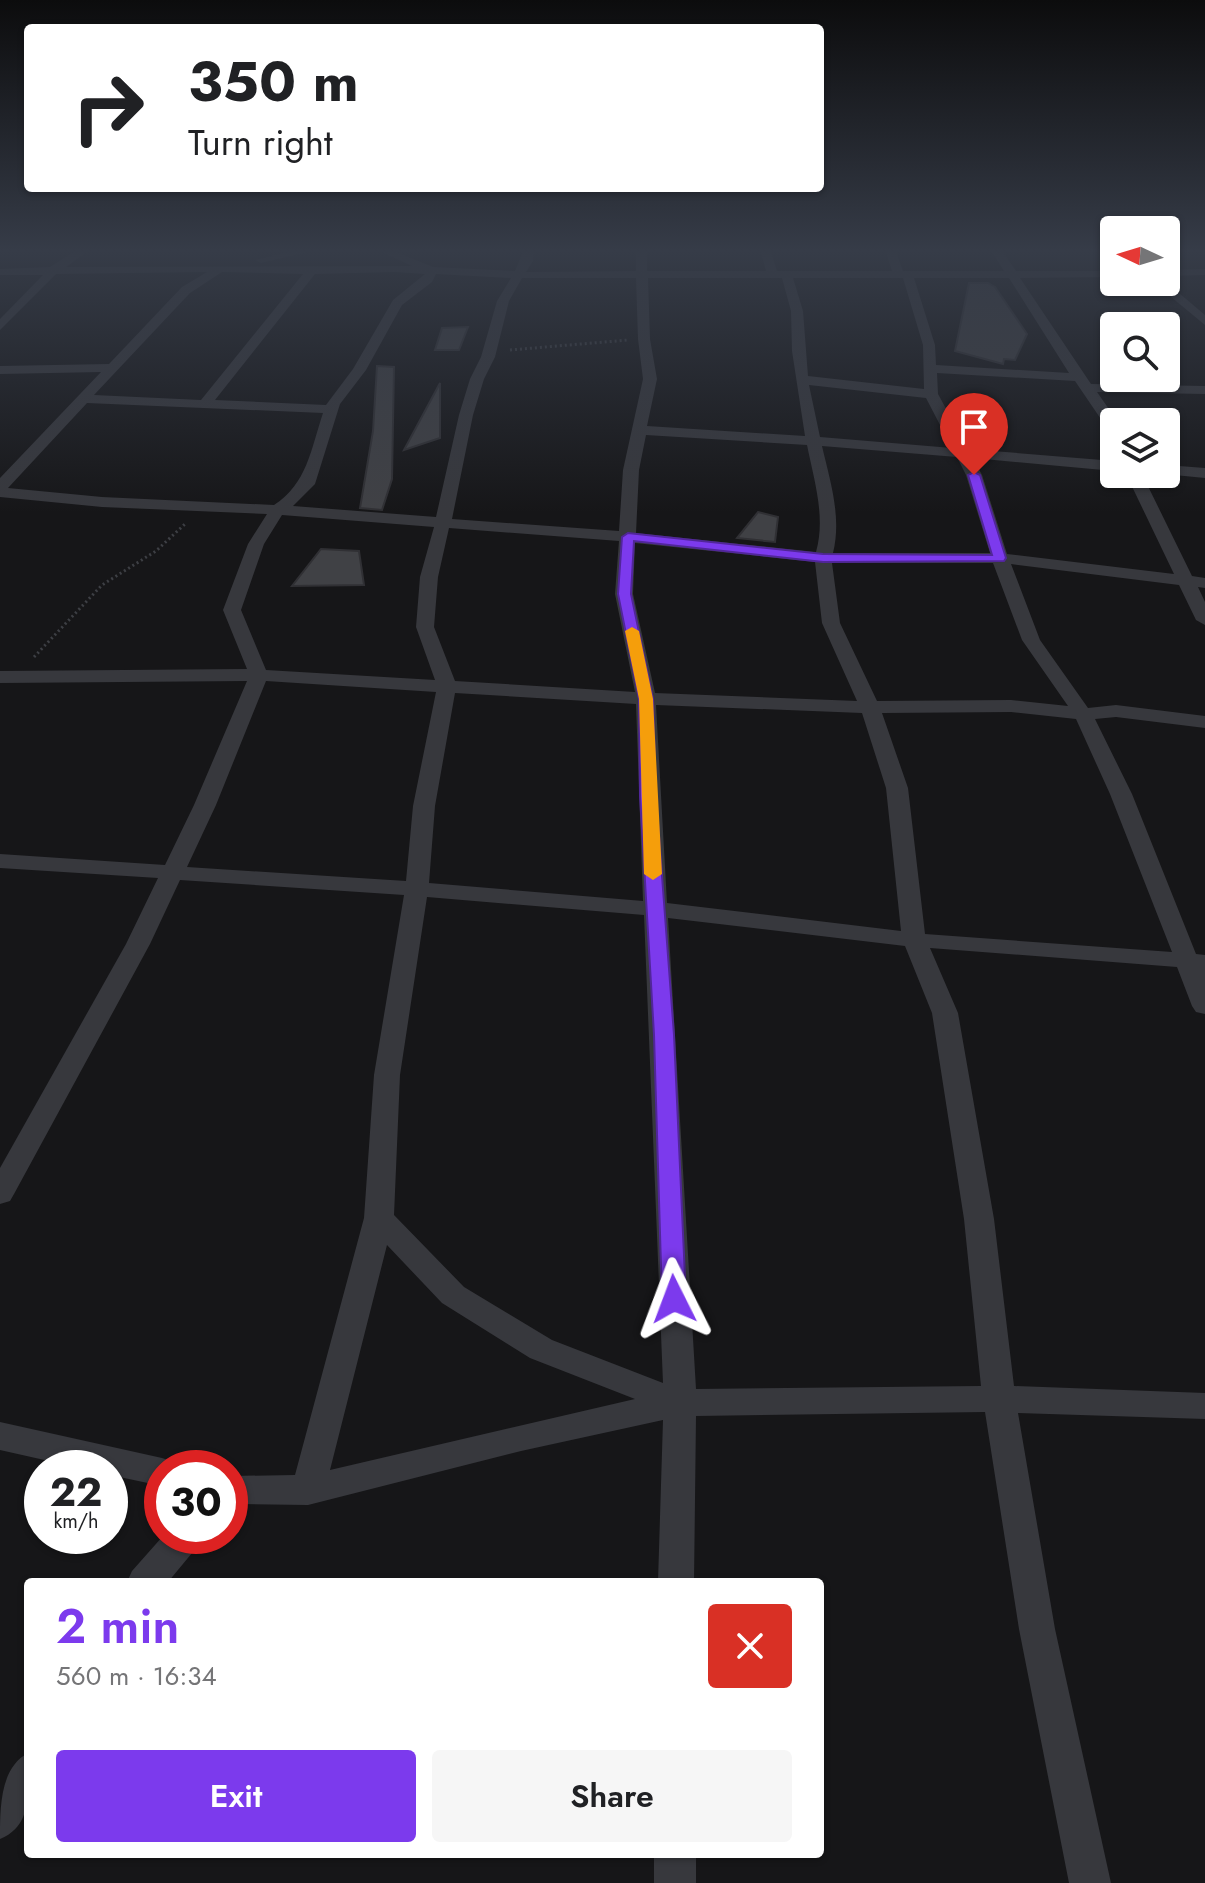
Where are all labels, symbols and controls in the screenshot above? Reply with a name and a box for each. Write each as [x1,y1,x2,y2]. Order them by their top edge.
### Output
text: 350 m [188,41,359,122]
icon: right [56,56,160,160]
text: Turn right [188,116,333,168]
north arrow [1100,216,1180,296]
map controls [1100,216,1180,488]
button: search [1100,312,1180,392]
pin [940,393,1008,475]
icon: arrive [952,405,996,449]
button: layers [1100,408,1180,488]
position arrow [632,1257,716,1341]
speed limit sign: 30 [144,1450,248,1554]
text: 22 [50,1463,102,1521]
text: km/h [53,1507,99,1536]
text: 2 min [56,1592,179,1661]
button: close [708,1604,792,1688]
text: 560 m · 16:34 [56,1657,217,1695]
button: Exit [56,1750,416,1842]
button: Share [432,1750,792,1842]

